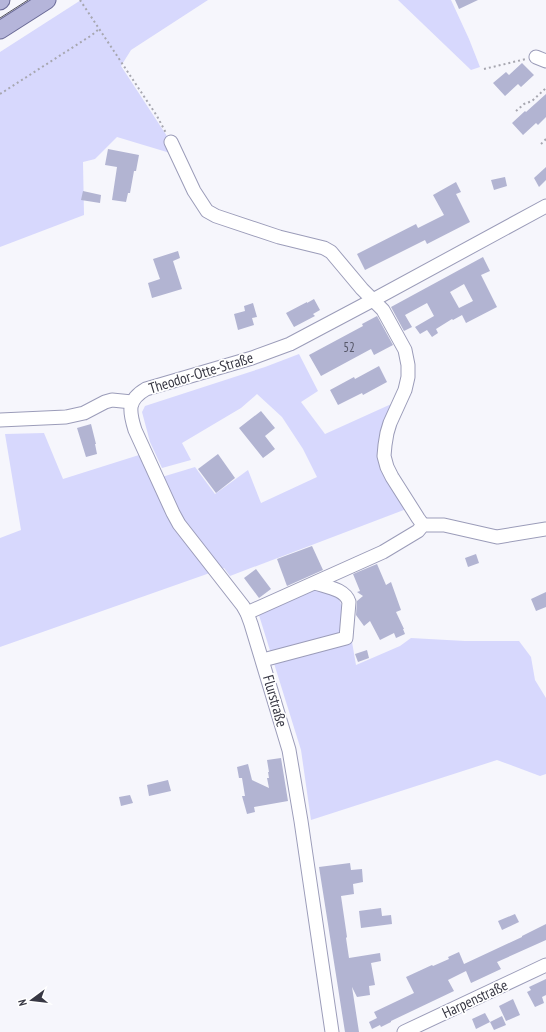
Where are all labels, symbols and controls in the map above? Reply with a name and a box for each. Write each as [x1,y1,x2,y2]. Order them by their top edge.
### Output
house number: 52 [343,339,355,356]
street label: Theodor-Otte-Straße [146,348,255,397]
street label: Flurstraße [259,673,292,729]
street label: Harpenstraße [439,975,511,1022]
north arrow [12,980,52,1020]
text: N [15,998,30,1007]

